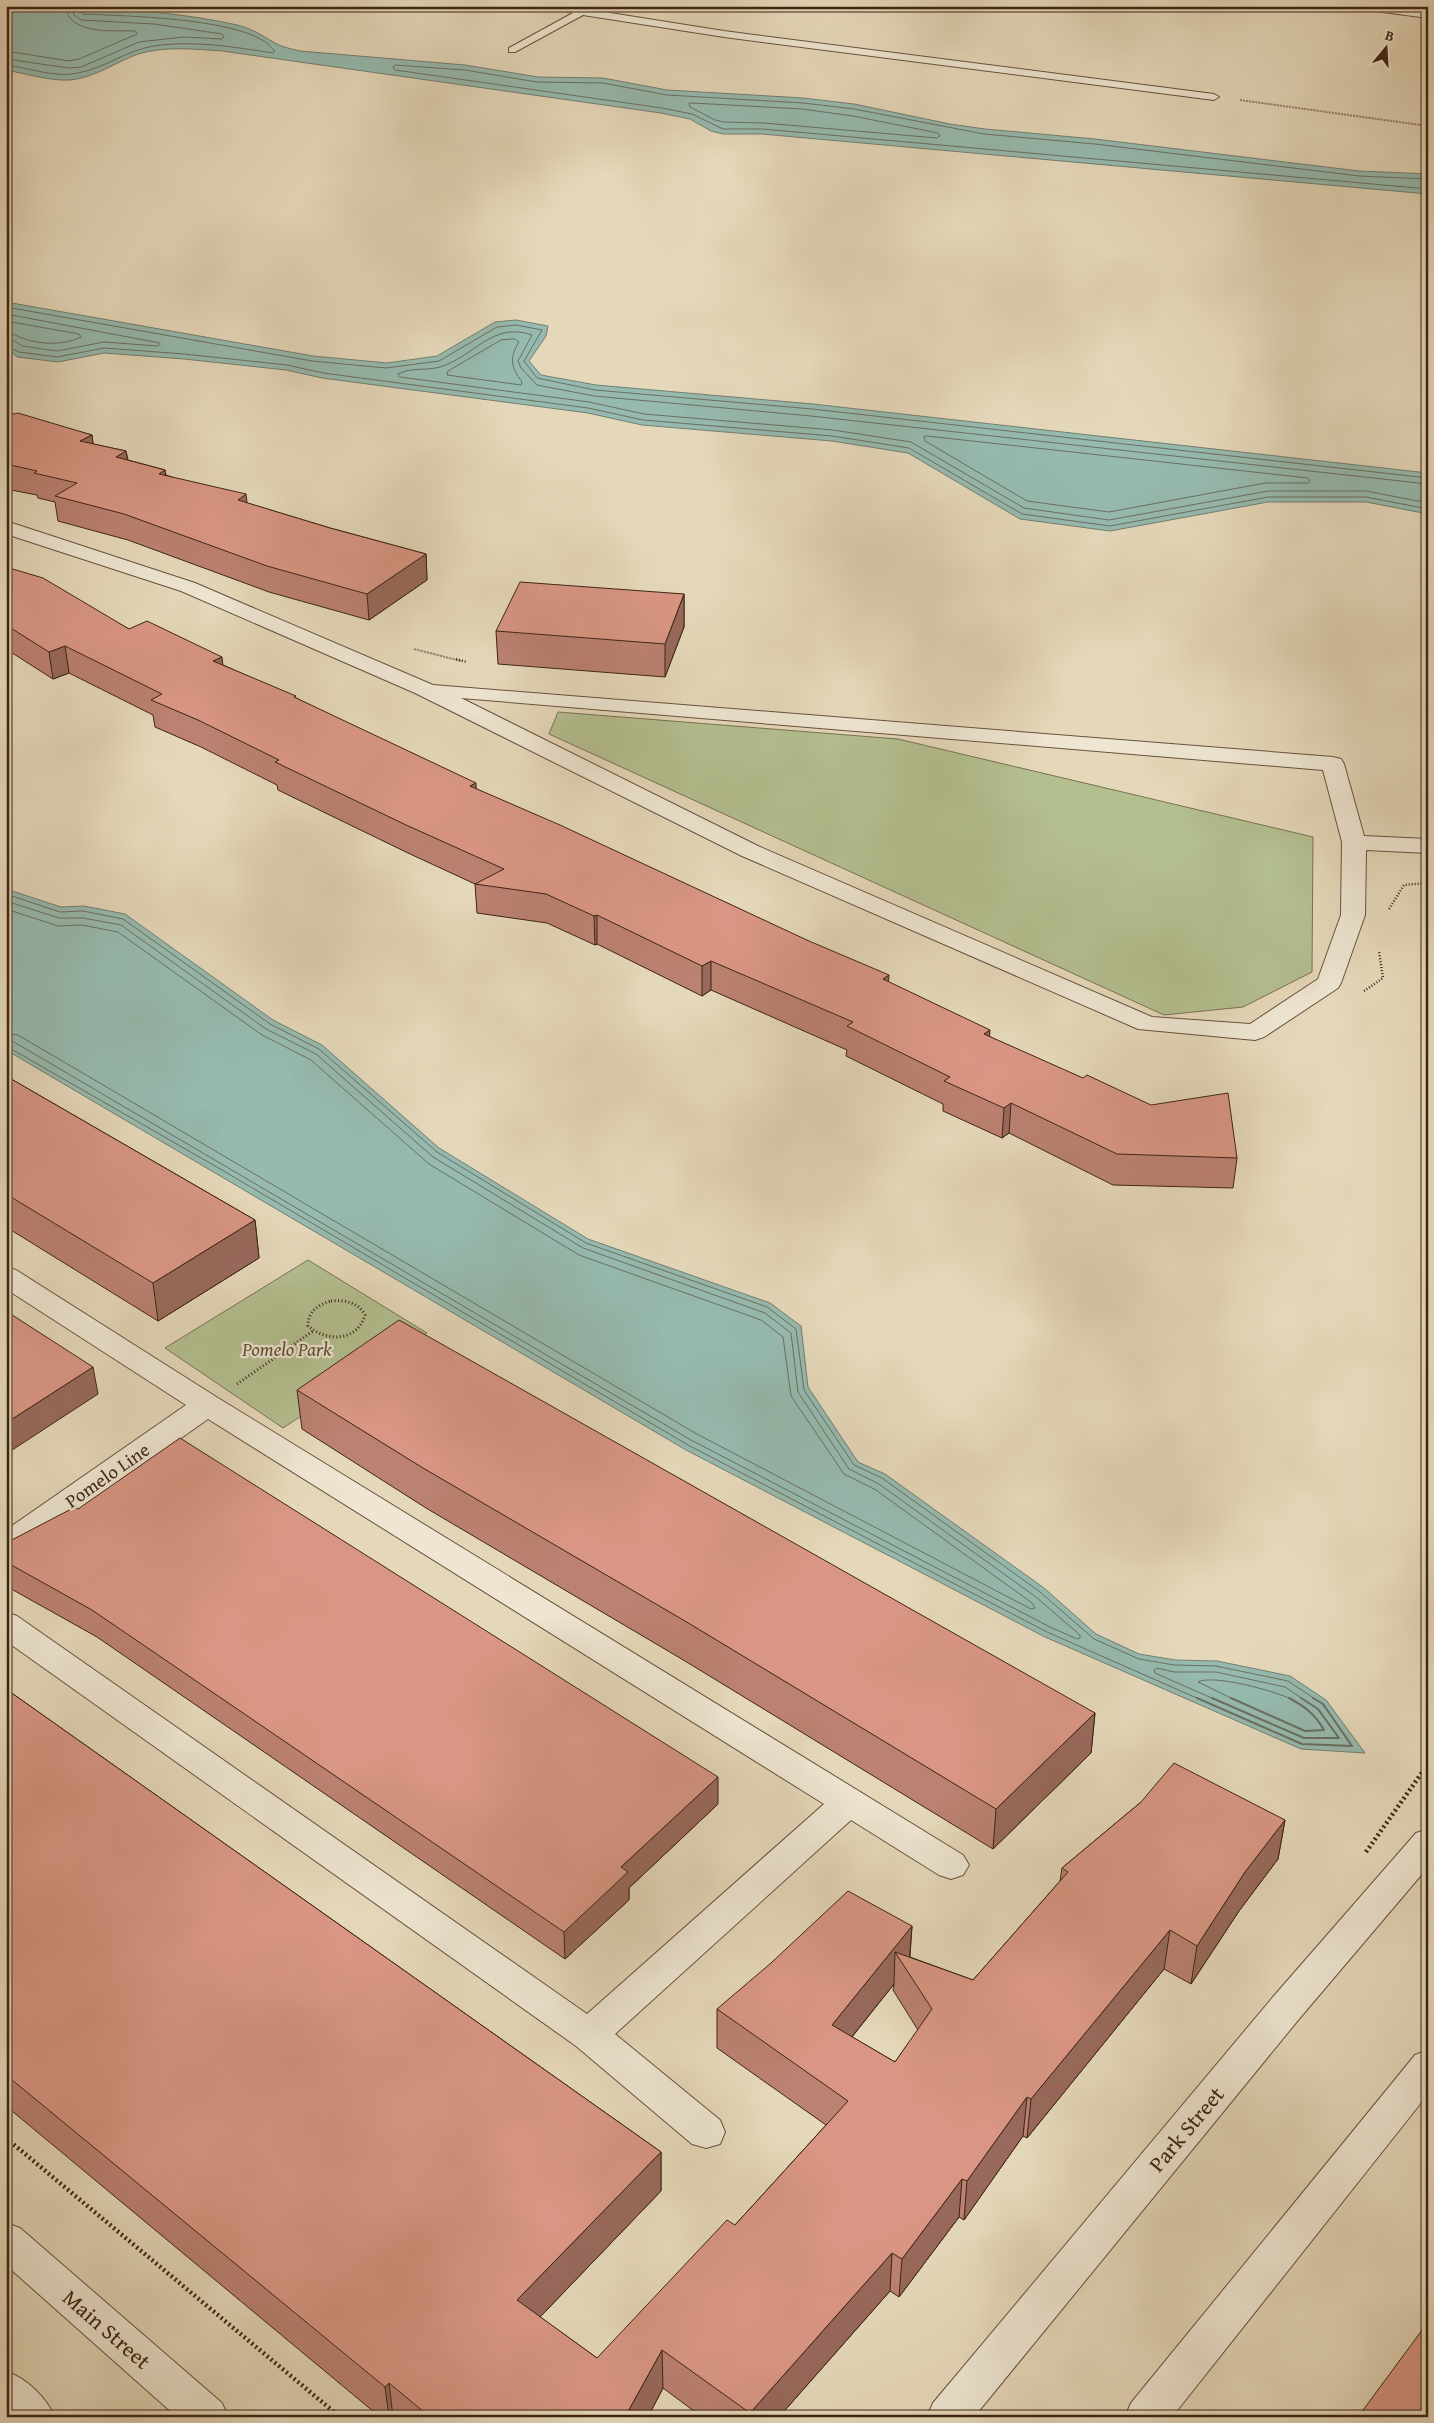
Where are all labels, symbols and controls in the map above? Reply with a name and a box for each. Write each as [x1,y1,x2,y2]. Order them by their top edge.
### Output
north arrow [1362,22,1412,72]
text: B [1383,25,1397,46]
park label: Pomelo Park [241,1335,332,1363]
street label: Pomelo Line [59,1435,155,1515]
street label: Park Street [1141,2079,1231,2179]
street label: Main Street [56,2282,158,2376]

